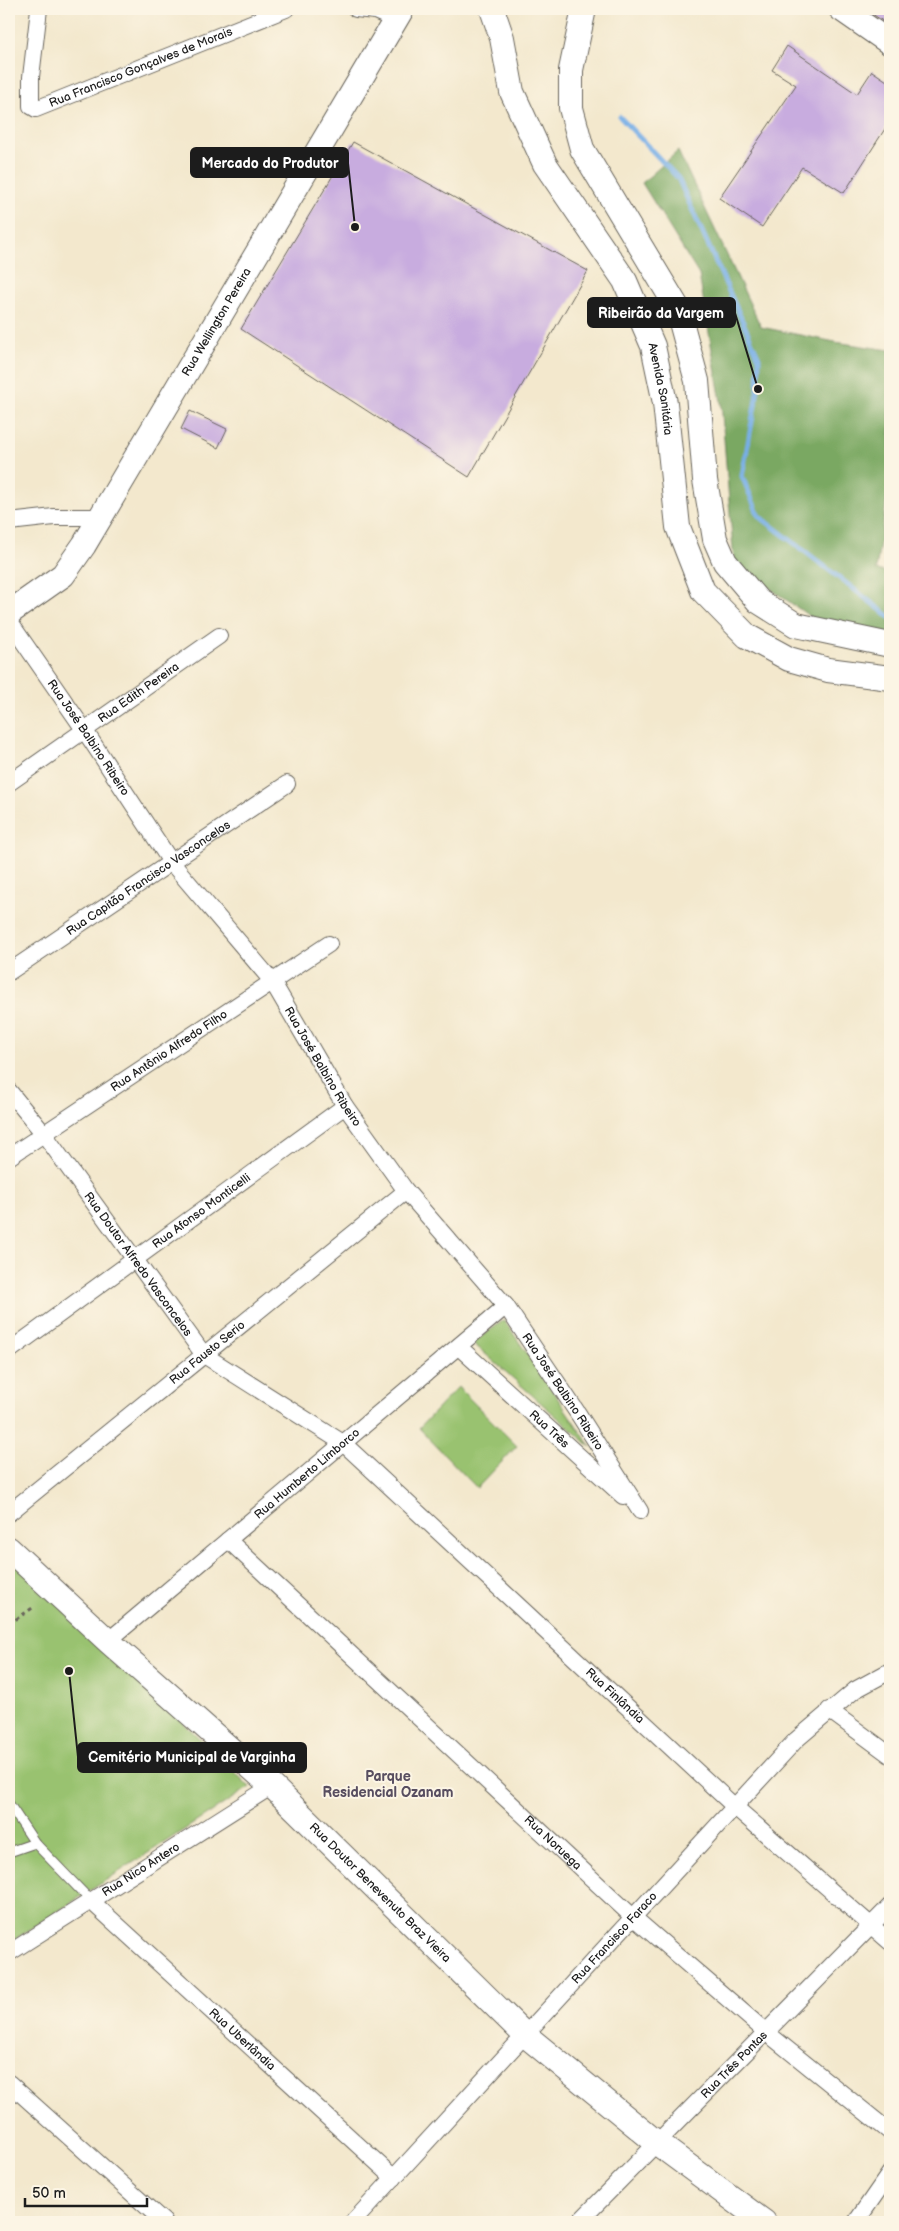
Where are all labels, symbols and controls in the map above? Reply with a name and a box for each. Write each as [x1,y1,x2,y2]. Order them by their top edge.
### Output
street label: Rua Francisco Gonçalves de Morais [47,24,235,111]
callout: Mercado do Produtor [191,148,348,177]
text: Mercado do Produtor [202,155,339,172]
street label: Rua Wellington Pereira [178,265,254,379]
callout: Ribeirão da Vargem [588,298,735,327]
text: Ribeirão da Vargem [598,305,724,322]
street label: Avenida Sanitária [645,341,676,436]
street label: Rua Edith Pereira [95,659,182,726]
street label: Rua José Balbino Ribeiro [44,676,133,799]
street label: Rua Capitão Francisco Vasconcelos [63,817,233,939]
street label: Rua José Balbino Ribeiro [281,1004,365,1129]
street label: Rua Antônio Alfredo Filho [108,1006,230,1095]
street label: Rua Afonso Monticelli [149,1170,253,1252]
street label: Rua Doutor Alfredo Vasconcelos [81,1189,195,1339]
street label: Rua Fausto Serio [166,1317,248,1388]
street label: Rua José Balbino Ribeiro [519,1330,607,1453]
street label: Rua Três [526,1407,572,1451]
street label: Rua Humberto Limborco [251,1425,363,1522]
street label: Rua Finlândia [583,1665,648,1727]
callout: Cemitério Municipal de Varginha [78,1743,306,1772]
text: Cemitério Municipal de Varginha [88,1749,296,1766]
district label: Parque Residencial Ozanam [322,1768,454,1801]
street label: Rua Noruega [521,1812,585,1873]
street label: Rua Doutor Benevenuto Braz Vieira [306,1820,454,1966]
street label: Rua Nico Antero [99,1839,182,1900]
street label: Rua Francisco Faraco [568,1889,660,1987]
street label: Rua Uberlândia [206,2005,279,2074]
street label: Rua Três Pontas [698,2028,771,2101]
scale bar [25,2176,148,2208]
text: 50 m [32,2184,66,2203]

